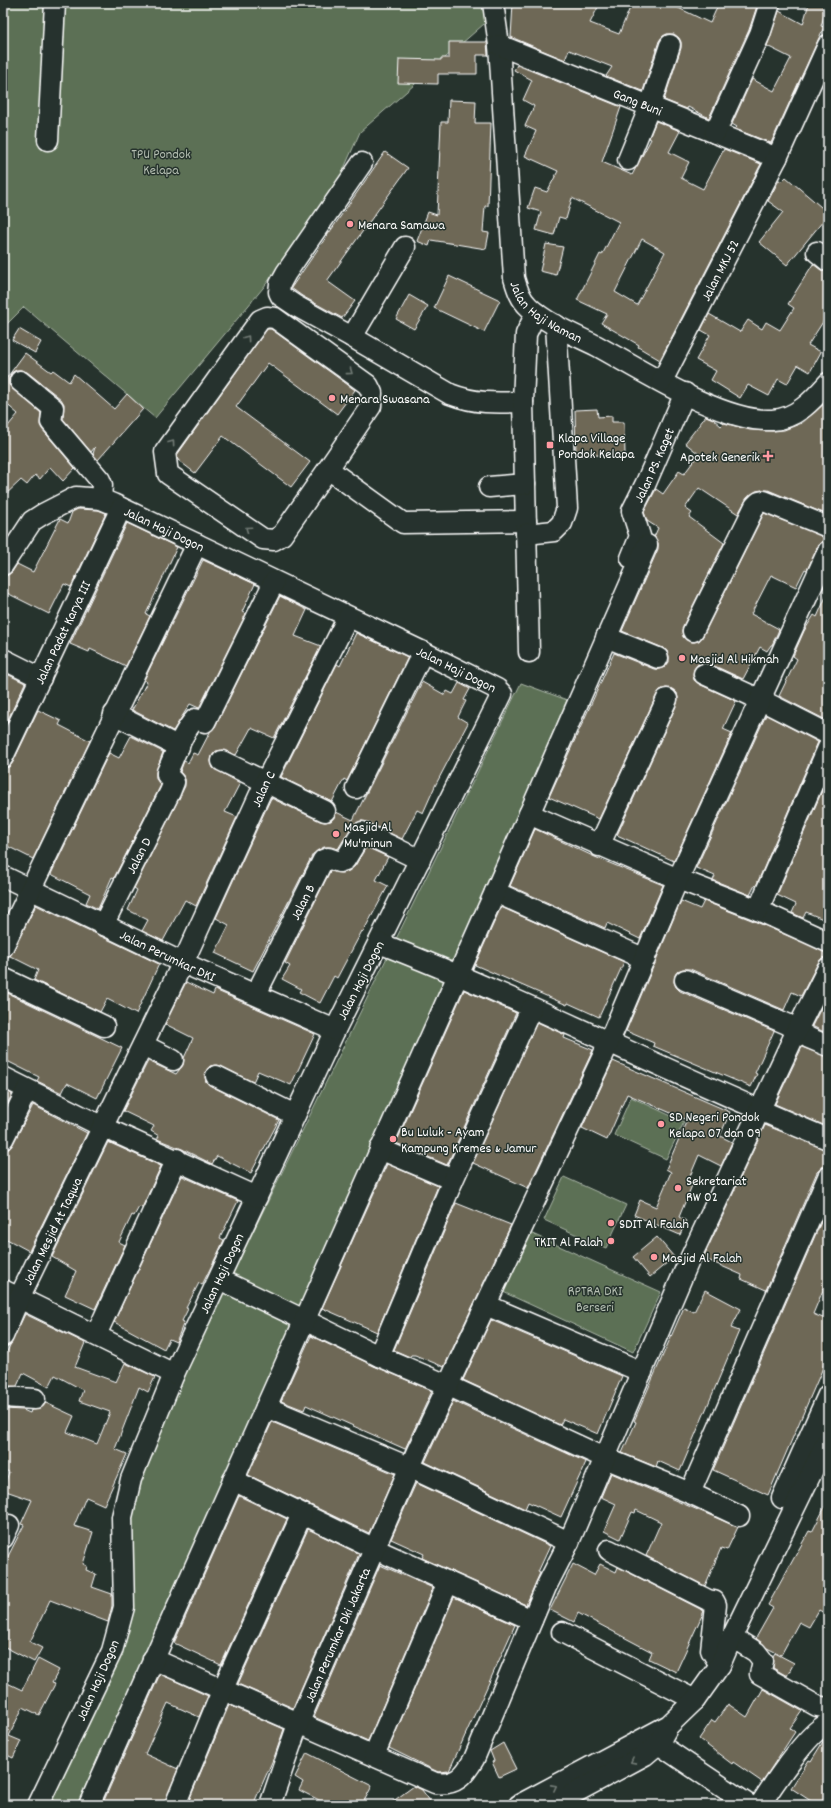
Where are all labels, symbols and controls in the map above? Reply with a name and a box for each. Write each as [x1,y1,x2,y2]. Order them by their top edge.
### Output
street label: Gang Buni [610,84,665,122]
park label: TPU Pondok Kelapa [131,145,191,181]
place label: Menara Samawa [358,216,445,236]
marker: Menara Samawa [345,219,355,229]
street label: Jalan MKJ 52 [697,236,745,305]
street label: Jalan Haji Naman [504,279,585,349]
one-way arrow [242,335,249,342]
one-way arrow [345,367,352,374]
place label: Menara Swasana [340,390,430,410]
marker: Menara Swasana [327,393,337,403]
street label: Jalan PS. Kaget [630,425,681,507]
place label: Klapa Village Pondok Kelapa [558,429,635,465]
marker: Klapa Village Pondok Kelapa [545,440,555,450]
one-way arrow [167,441,174,448]
place label: Apotek Generik [680,448,760,468]
marker: Apotek Generik [763,451,773,461]
street label: Jalan Haji Dogon [120,503,207,558]
one-way arrow [245,526,252,534]
street label: Jalan Padat Karya III [31,577,97,688]
street label: Jalan Haji Dogon [413,642,499,699]
place label: Masjid Al Hikmah [690,650,779,670]
marker: Masjid Al Hikmah [677,653,687,663]
street label: Jalan C [247,768,282,811]
place label: Masjid Al Mu'minun [344,818,392,854]
marker: Masjid Al Mu'minun [331,829,341,839]
street label: Jalan D [122,835,157,878]
street label: Jalan B [286,881,321,924]
street label: Jalan Perumkar DKI [116,926,219,988]
street label: Jalan Haji Dogon [333,938,390,1024]
place label: SD Negeri Pondok Kelapa 07 dan 09 [669,1108,761,1144]
marker: SD Negeri Pondok Kelapa 07 dan 09 [656,1119,666,1129]
place label: Bu Luluk - Ayam Kampung Kremes & Jamur [401,1123,537,1159]
marker: Bu Luluk - Ayam Kampung Kremes & Jamur [388,1134,398,1144]
place label: Sekretariat RW 02 [686,1172,747,1208]
street label: Jalan Mesjid At Taqwa [19,1174,89,1289]
marker: Sekretariat RW 02 [673,1183,683,1193]
place label: SDIT Al Falah [619,1215,689,1235]
marker: SDIT Al Falah [606,1218,616,1228]
street label: Jalan Haji Dogon [195,1230,250,1317]
place label: TKIT Al Falah [534,1233,603,1253]
marker: TKIT Al Falah [606,1236,616,1246]
place label: Masjid Al Falah [662,1249,742,1269]
marker: Masjid Al Falah [649,1252,659,1262]
park label: RPTRA DKI Berseri [568,1282,623,1318]
street label: Jalan Perumkar Dki Jakarta [301,1565,377,1706]
street label: Jalan Haji Dogon [72,1637,126,1724]
one-way arrow [629,1756,637,1764]
one-way arrow [549,1784,557,1791]

